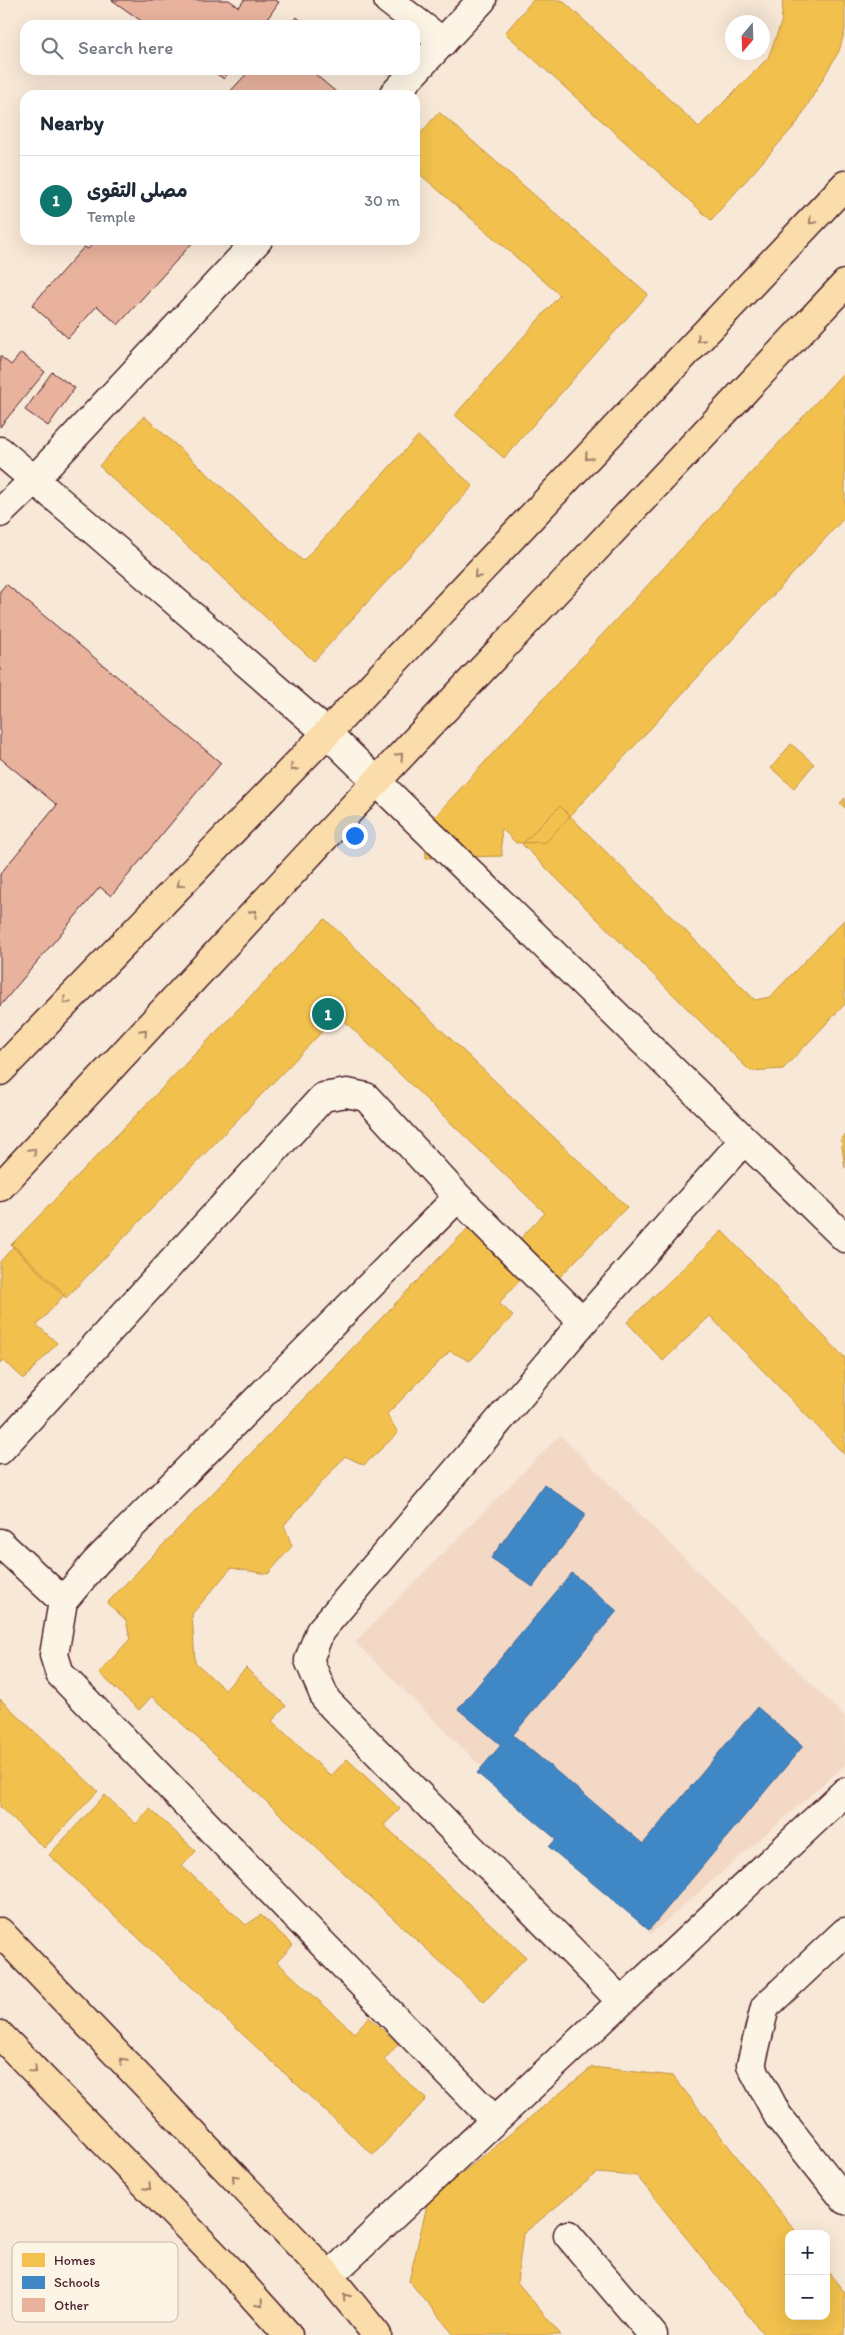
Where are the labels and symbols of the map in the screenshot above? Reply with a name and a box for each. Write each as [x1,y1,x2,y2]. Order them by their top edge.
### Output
north arrow [725,15,770,60]
one-way arrow [809,215,818,224]
one-way arrow [697,333,706,342]
one-way arrow [585,451,594,460]
one-way arrow [474,569,483,578]
one-way arrow [394,752,403,761]
one-way arrow [290,763,299,772]
your location [342,823,368,849]
one-way arrow [177,879,186,888]
one-way arrow [248,910,257,919]
one-way arrow [63,995,72,1004]
pin: 1 [312,995,344,1033]
one-way arrow [138,1029,147,1038]
one-way arrow [27,1148,36,1157]
one-way arrow [120,2057,129,2066]
one-way arrow [28,2065,37,2074]
one-way arrow [232,2175,241,2184]
one-way arrow [142,2181,151,2190]
legend [12,2242,178,2322]
text: Homes [54,2252,96,2269]
text: Schools [54,2274,100,2291]
one-way arrow [343,2294,351,2303]
text: Other [54,2297,89,2314]
one-way arrow [254,2299,263,2308]

